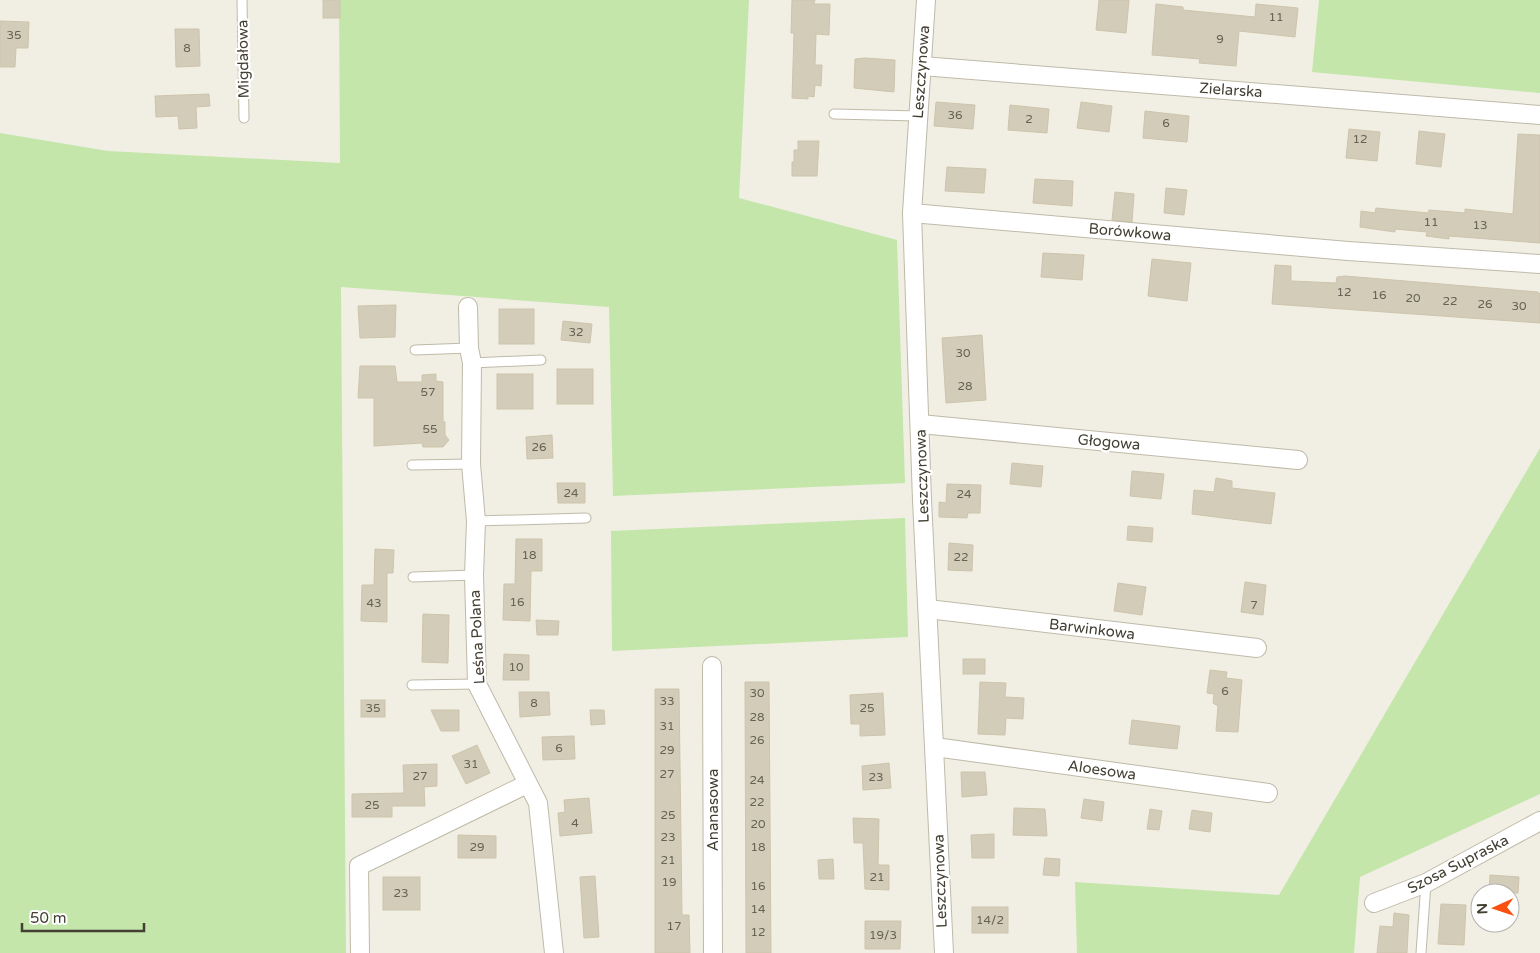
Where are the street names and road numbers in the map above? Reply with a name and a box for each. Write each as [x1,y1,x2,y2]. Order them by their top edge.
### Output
street label: Migdałowa [233,20,253,98]
street label: Leszczynowa [909,25,933,119]
street label: Zielarska [1199,79,1263,101]
street label: Borówkowa [1088,219,1172,245]
street label: Leszczynowa [911,429,933,523]
street label: Głogowa [1077,430,1141,454]
street label: Leśna Polana [466,589,488,685]
street label: Barwinkowa [1048,615,1136,643]
street label: Aloesowa [1067,756,1137,784]
street label: Ananasowa [704,769,722,851]
street label: Szosa Supraska [1405,831,1511,897]
street label: Leszczynowa [929,834,951,928]

